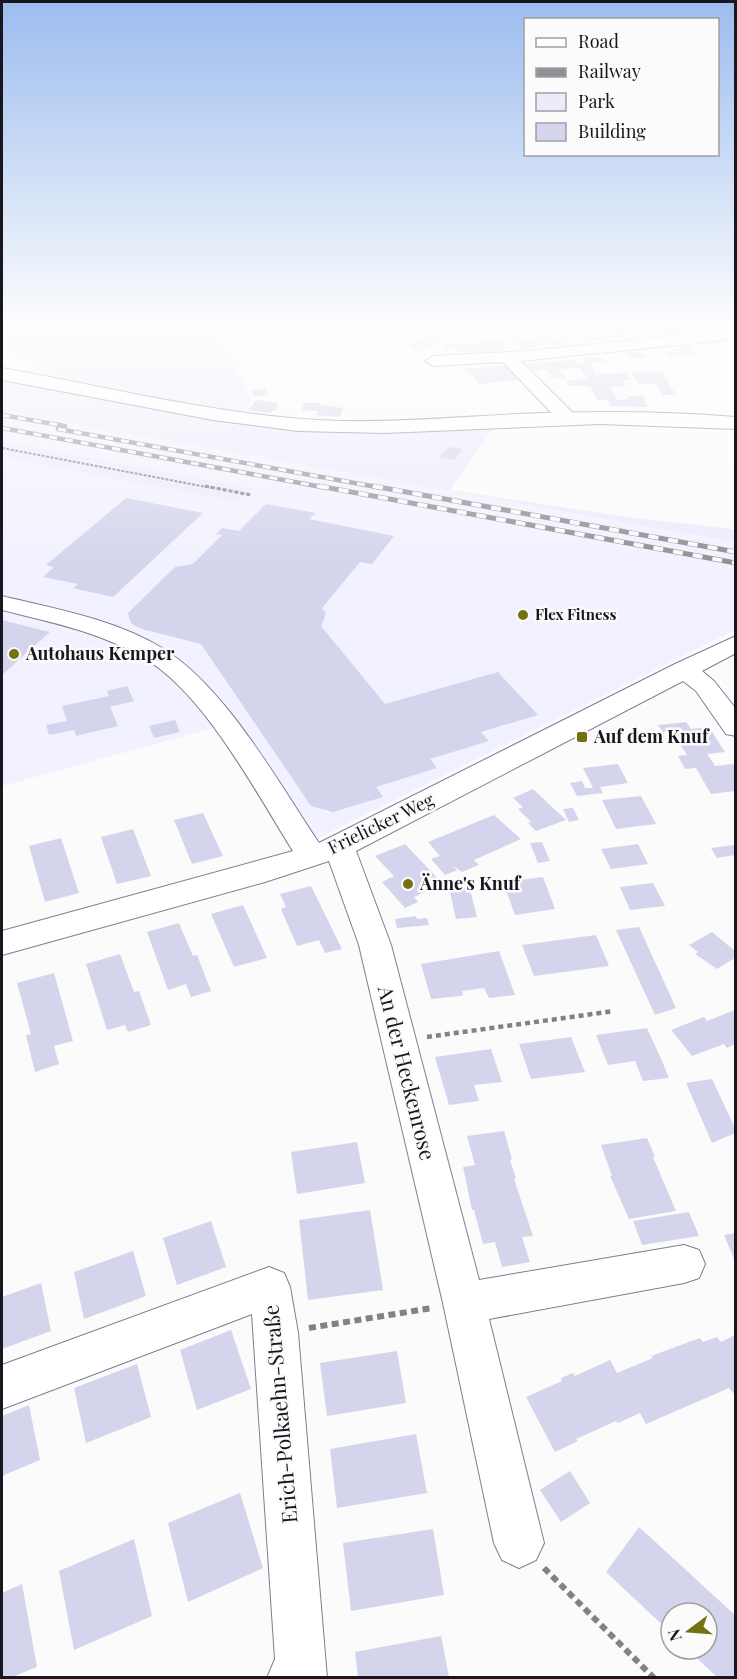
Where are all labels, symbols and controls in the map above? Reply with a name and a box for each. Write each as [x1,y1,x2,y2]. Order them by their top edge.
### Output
legend [524,18,719,156]
text: Road [578,29,619,53]
text: Railway [578,59,641,83]
text: Park [578,89,615,113]
text: Building [578,119,646,143]
place label: Flex Fitness [535,604,617,624]
marker: Flex Fitness [516,608,530,622]
place label: Autohaus Kemper [25,641,175,665]
marker: Autohaus Kemper [7,647,21,661]
place label: Auf dem Knuf [593,724,710,748]
marker: Auf dem Knuf [575,730,589,744]
street label: Frielicker Weg [323,787,438,859]
place label: Änne's Knuf [419,871,522,895]
marker: Änne's Knuf [401,877,415,891]
street label: An der Heckenrose [372,981,443,1163]
street label: Erich-Polkaehn-Straße [255,1304,303,1525]
north arrow [659,1601,719,1661]
text: N [662,1626,686,1644]

